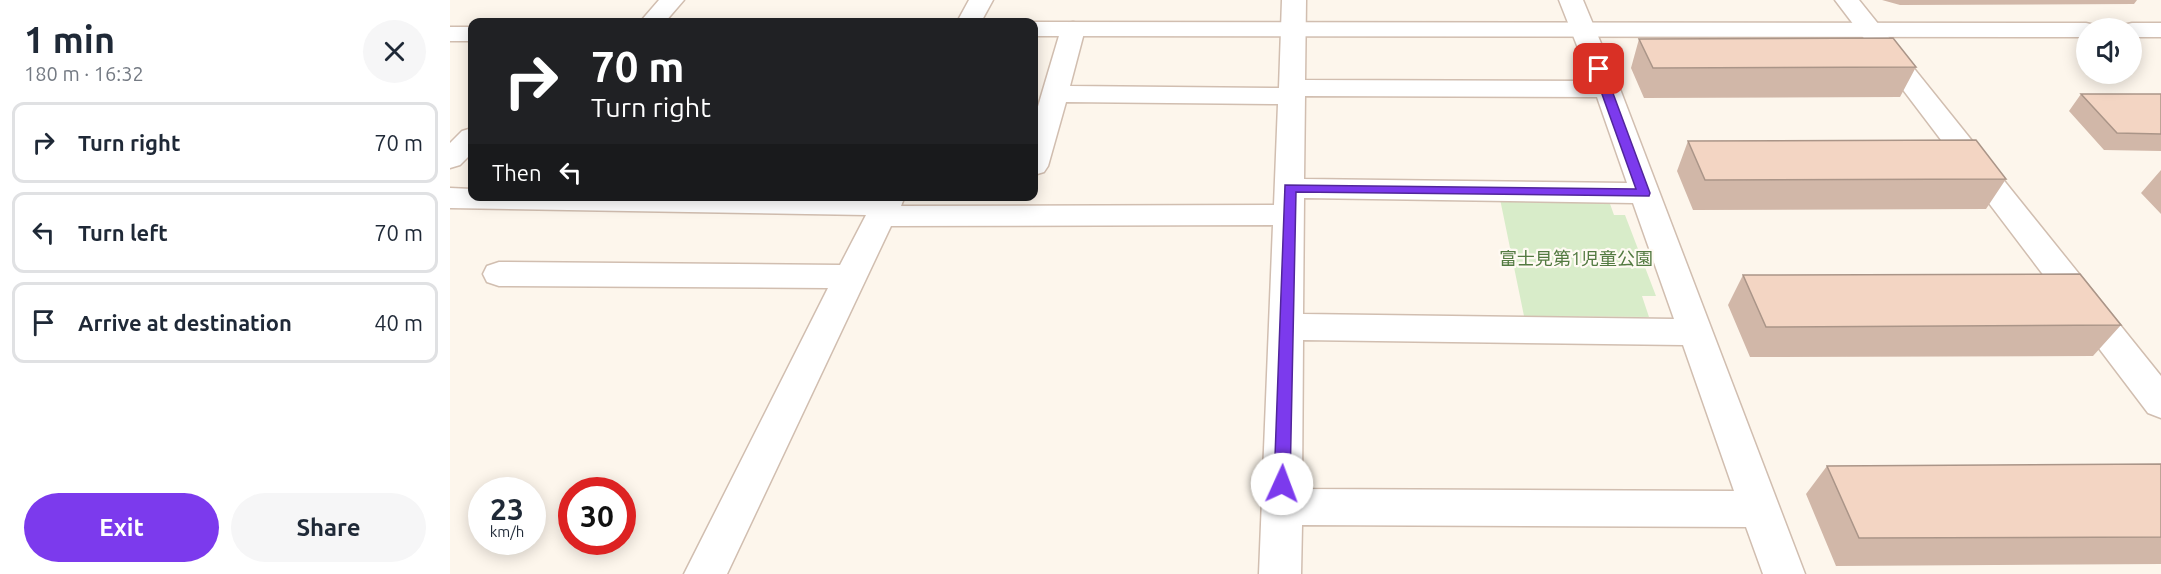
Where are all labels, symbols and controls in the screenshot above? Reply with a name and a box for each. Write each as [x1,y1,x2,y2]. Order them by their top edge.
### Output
map controls [2076,18,2142,84]
button: sound [2076,18,2142,84]
text: 1 min [24,19,115,60]
button: close [363,20,426,83]
icon: right [492,42,570,120]
text: 70 m [591,43,685,90]
pin [1573,43,1624,94]
icon: arrive [1582,52,1615,85]
text: 180 m · 16:32 [24,62,144,85]
text: Turn right [591,92,711,122]
icon: right [27,126,60,159]
text: Turn right [78,130,180,155]
text: 70 m [374,130,423,155]
icon: left [554,156,587,189]
text: Then [492,160,542,185]
icon: left [27,216,60,249]
text: Turn left [78,220,168,245]
text: 70 m [374,220,423,245]
park label: 富士見第1児童公園 [1499,248,1653,268]
icon: arrive [27,306,60,339]
text: Arrive at destination [78,310,292,335]
text: 40 m [374,310,423,335]
position arrow [1250,452,1314,516]
speed limit sign: 30 [558,477,636,555]
text: 23 [490,492,524,526]
button: Exit [24,493,219,562]
button: Share [231,493,426,562]
text: km/h [490,523,524,540]

